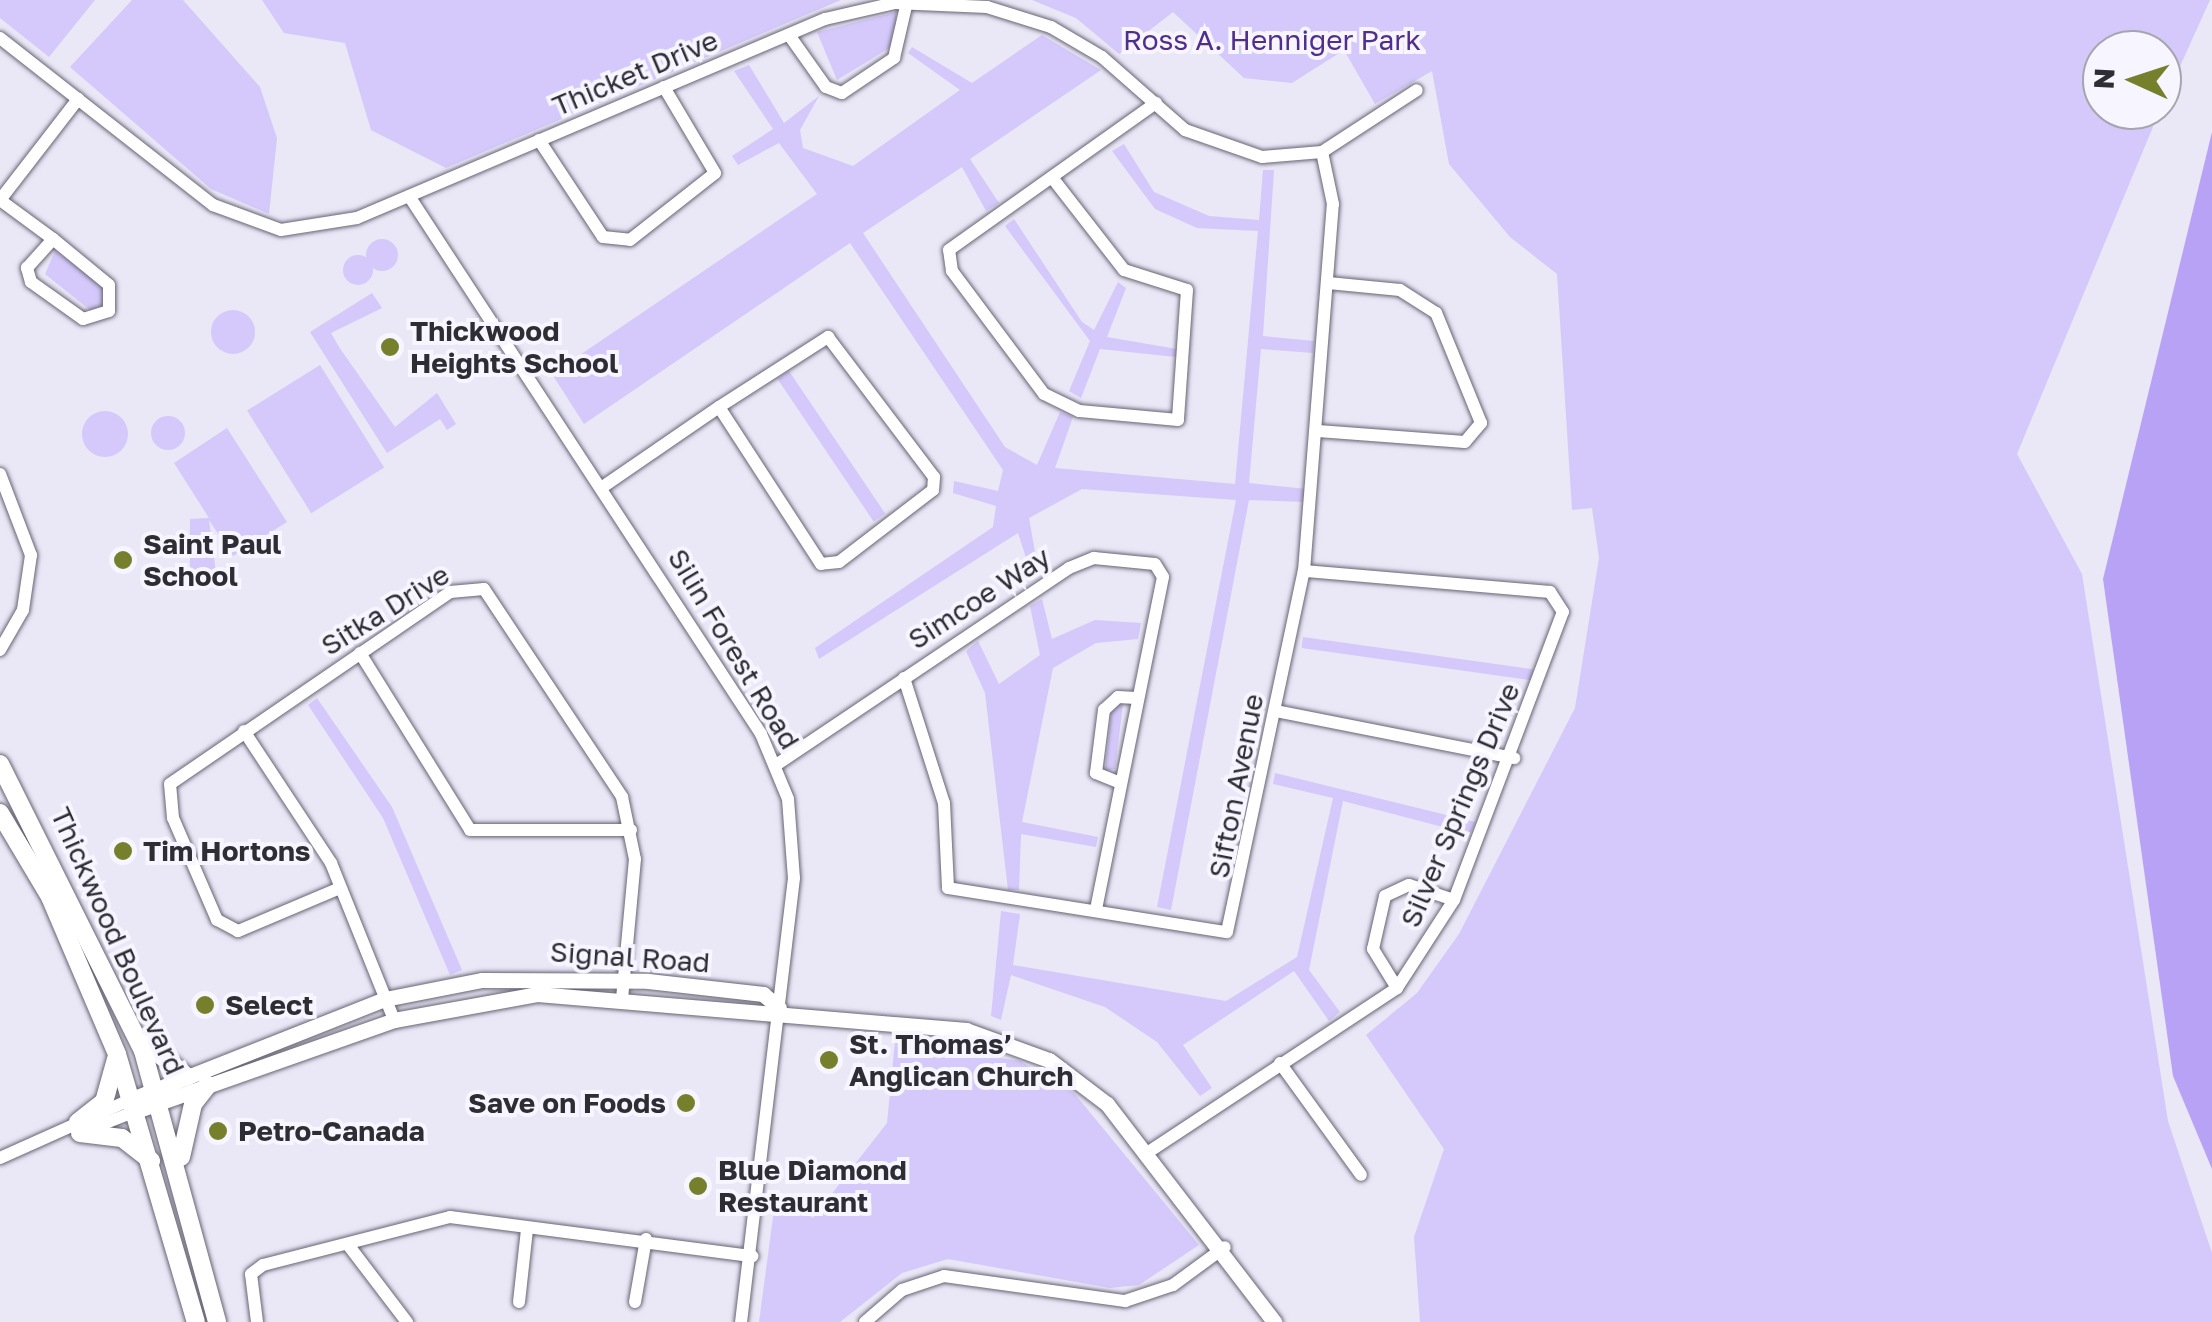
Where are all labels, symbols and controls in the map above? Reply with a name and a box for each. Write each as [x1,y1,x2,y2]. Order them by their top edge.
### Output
street label: Thicket Drive [547,23,723,123]
park label: Ross A. Henniger Park [1123,23,1421,57]
north arrow [2082,30,2182,130]
text: N [2087,67,2121,90]
place label: Thickwood Heights School [410,314,618,380]
marker: Thickwood Heights School [379,336,401,358]
place label: Saint Paul School [143,527,281,593]
street label: Simcoe Way [902,540,1056,656]
street label: Silin Forest Road [661,543,807,755]
marker: Saint Paul School [112,549,134,571]
street label: Sitka Drive [315,558,455,662]
street label: Silver Springs Drive [1393,678,1527,932]
street label: Sifton Avenue [1202,691,1270,881]
street label: Thickwood Boulevard [44,802,192,1080]
place label: Tim Hortons [143,834,311,868]
marker: Tim Hortons [112,840,134,862]
street label: Signal Road [549,935,711,979]
place label: Select [225,988,313,1022]
marker: Select [194,994,216,1016]
place label: St. Thomas’ Anglican Church [849,1027,1073,1093]
marker: St. Thomas’ Anglican Church [818,1049,840,1071]
place label: Save on Foods [468,1086,666,1120]
marker: Save on Foods [675,1092,697,1114]
place label: Petro-Canada [238,1114,425,1148]
marker: Petro-Canada [207,1120,229,1142]
place label: Blue Diamond Restaurant [718,1153,907,1219]
marker: Blue Diamond Restaurant [687,1175,709,1197]

